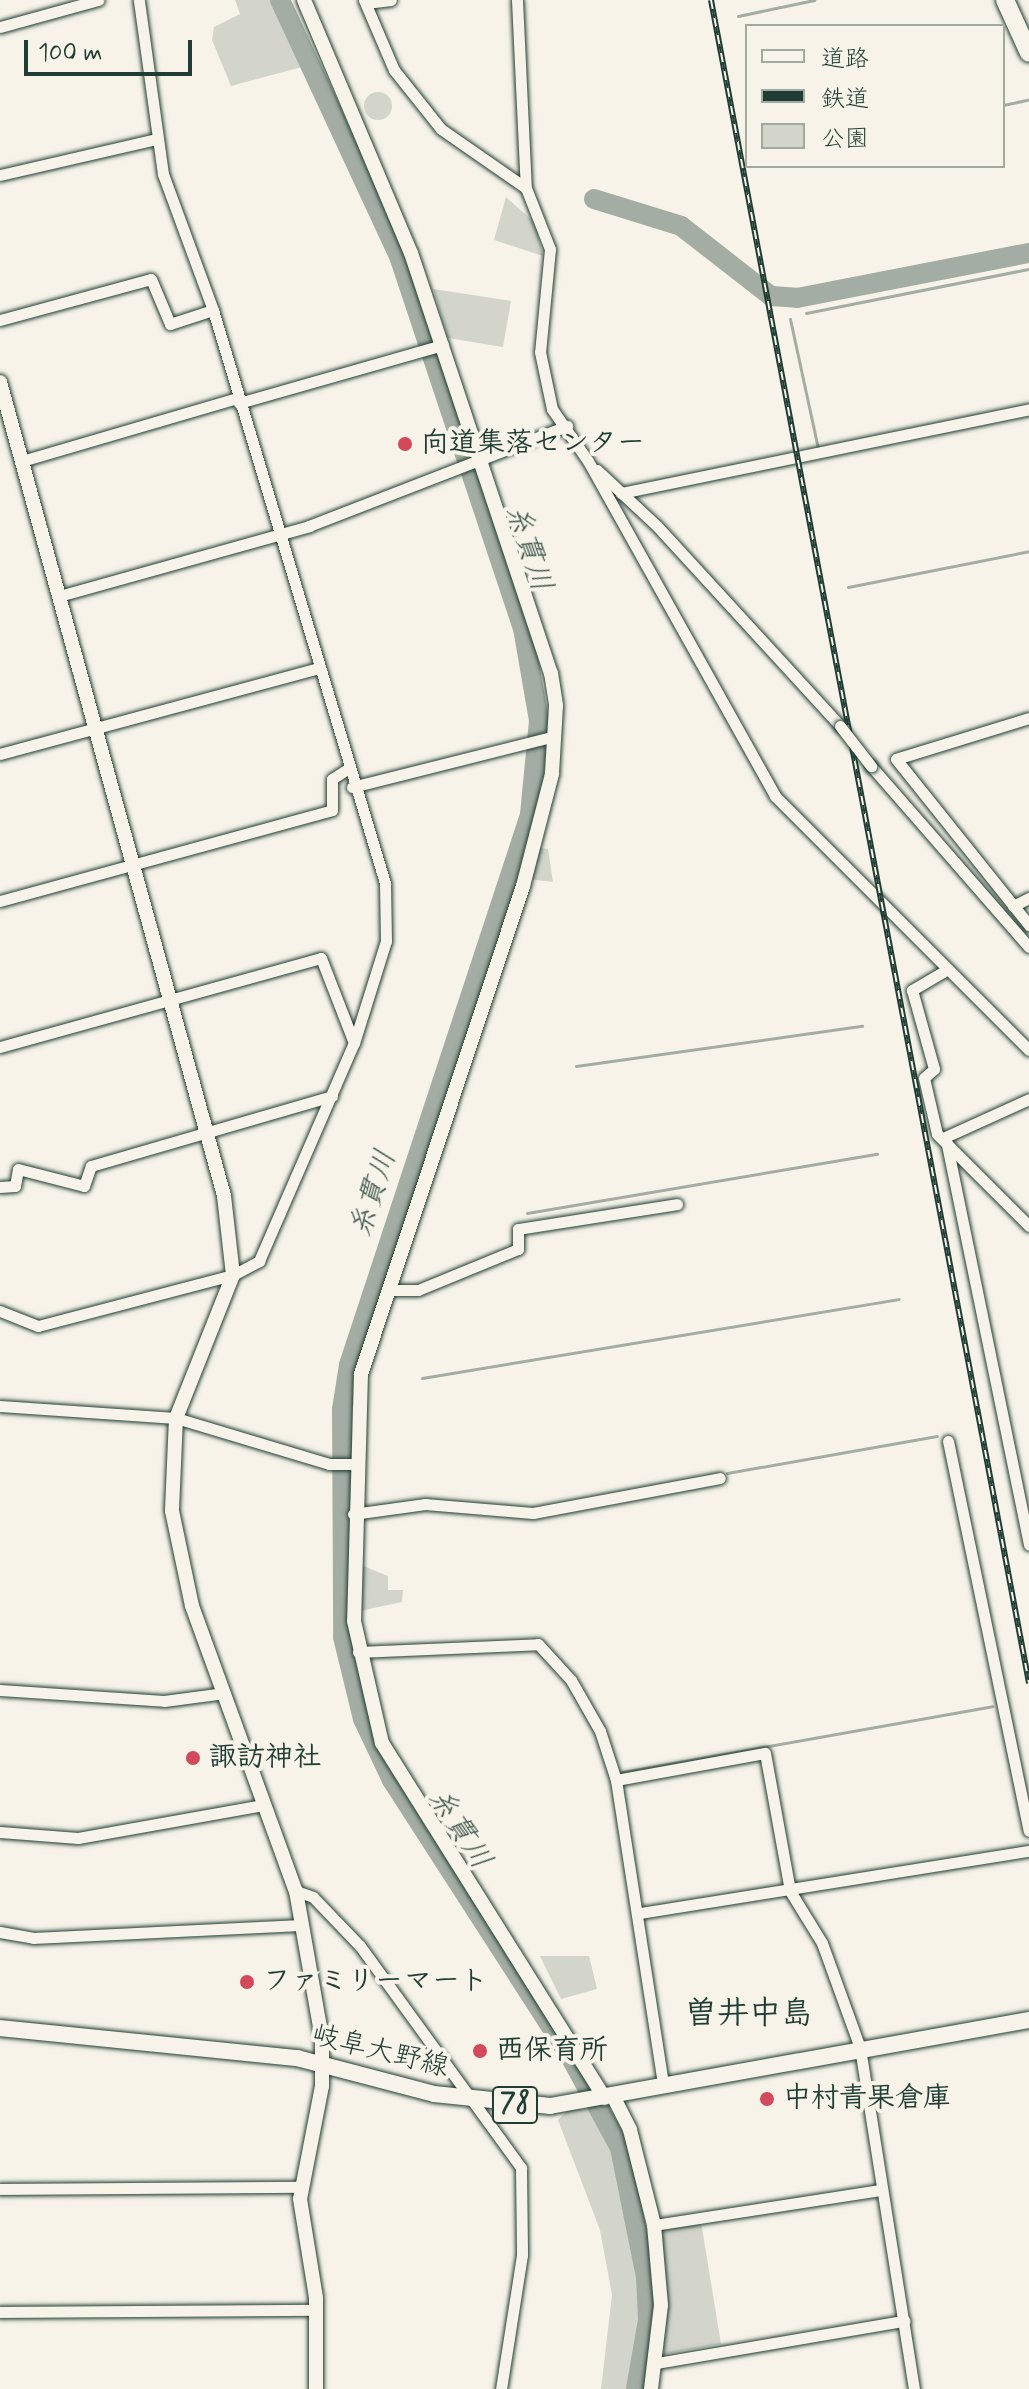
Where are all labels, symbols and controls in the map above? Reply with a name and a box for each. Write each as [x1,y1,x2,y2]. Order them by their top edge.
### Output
scale bar [28,24,196,74]
legend [745,24,1005,168]
text: 100 m [38,38,102,69]
text: 道路 [821,44,869,75]
text: 鉄道 [821,84,869,115]
text: 公園 [821,124,869,155]
place label: 向道集落センター [421,427,645,461]
marker: 向道集落センター [396,435,414,453]
water label: 糸貫川 [497,500,559,596]
water label: 糸貫川 [343,1146,405,1242]
place label: 諏訪神社 [209,1741,321,1775]
marker: 諏訪神社 [184,1749,202,1767]
water label: 糸貫川 [419,1781,499,1877]
place label: ファミリーマート [263,1965,487,1999]
marker: ファミリーマート [238,1973,256,1991]
district label: 曽井中島 [685,1995,813,2033]
street label: 岐阜大野線 [308,2019,452,2085]
place label: 西保育所 [496,2034,608,2068]
marker: 西保育所 [471,2042,489,2060]
place label: 中村青果倉庫 [783,2082,951,2116]
road number: 78 [491,2083,539,2127]
marker: 中村青果倉庫 [758,2090,776,2108]

